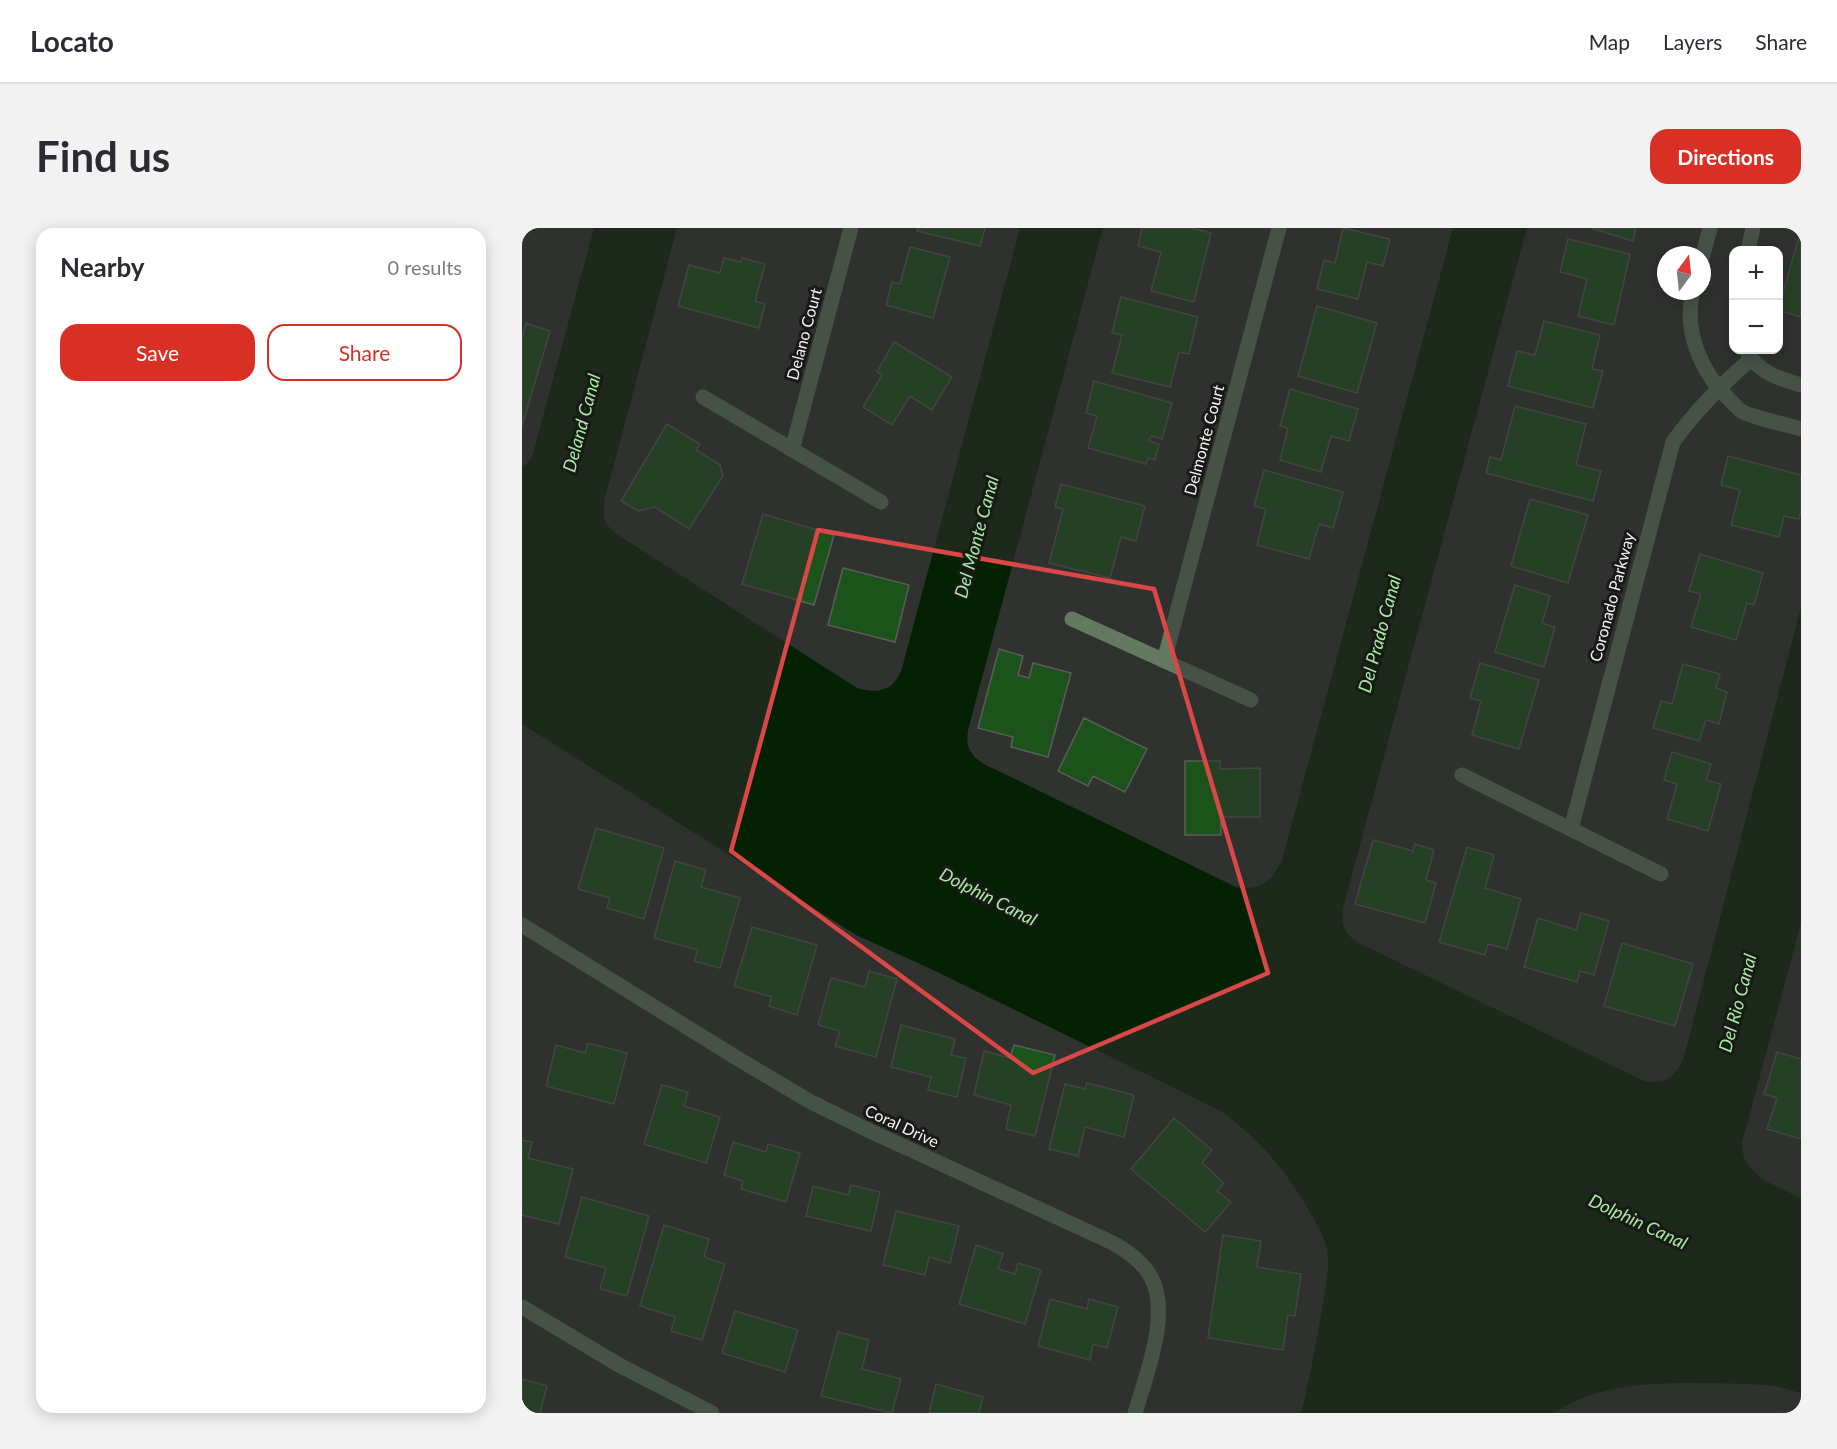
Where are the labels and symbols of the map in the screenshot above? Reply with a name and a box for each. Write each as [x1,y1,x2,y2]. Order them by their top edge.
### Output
north arrow [1657,246,1711,300]
street label: Delano Court [782,286,825,382]
water label: Deland Canal [557,371,605,474]
street label: Delmonte Court [1180,382,1227,497]
water label: Del Monte Canal [949,473,1003,600]
street label: Coronado Parkway [1585,530,1638,664]
water label: Del Prado Canal [1353,573,1405,695]
water label: Dolphin Canal [936,862,1041,930]
water label: Del Rio Canal [1713,951,1761,1054]
street label: Coral Drive [862,1100,942,1151]
water label: Dolphin Canal [1586,1189,1691,1253]

